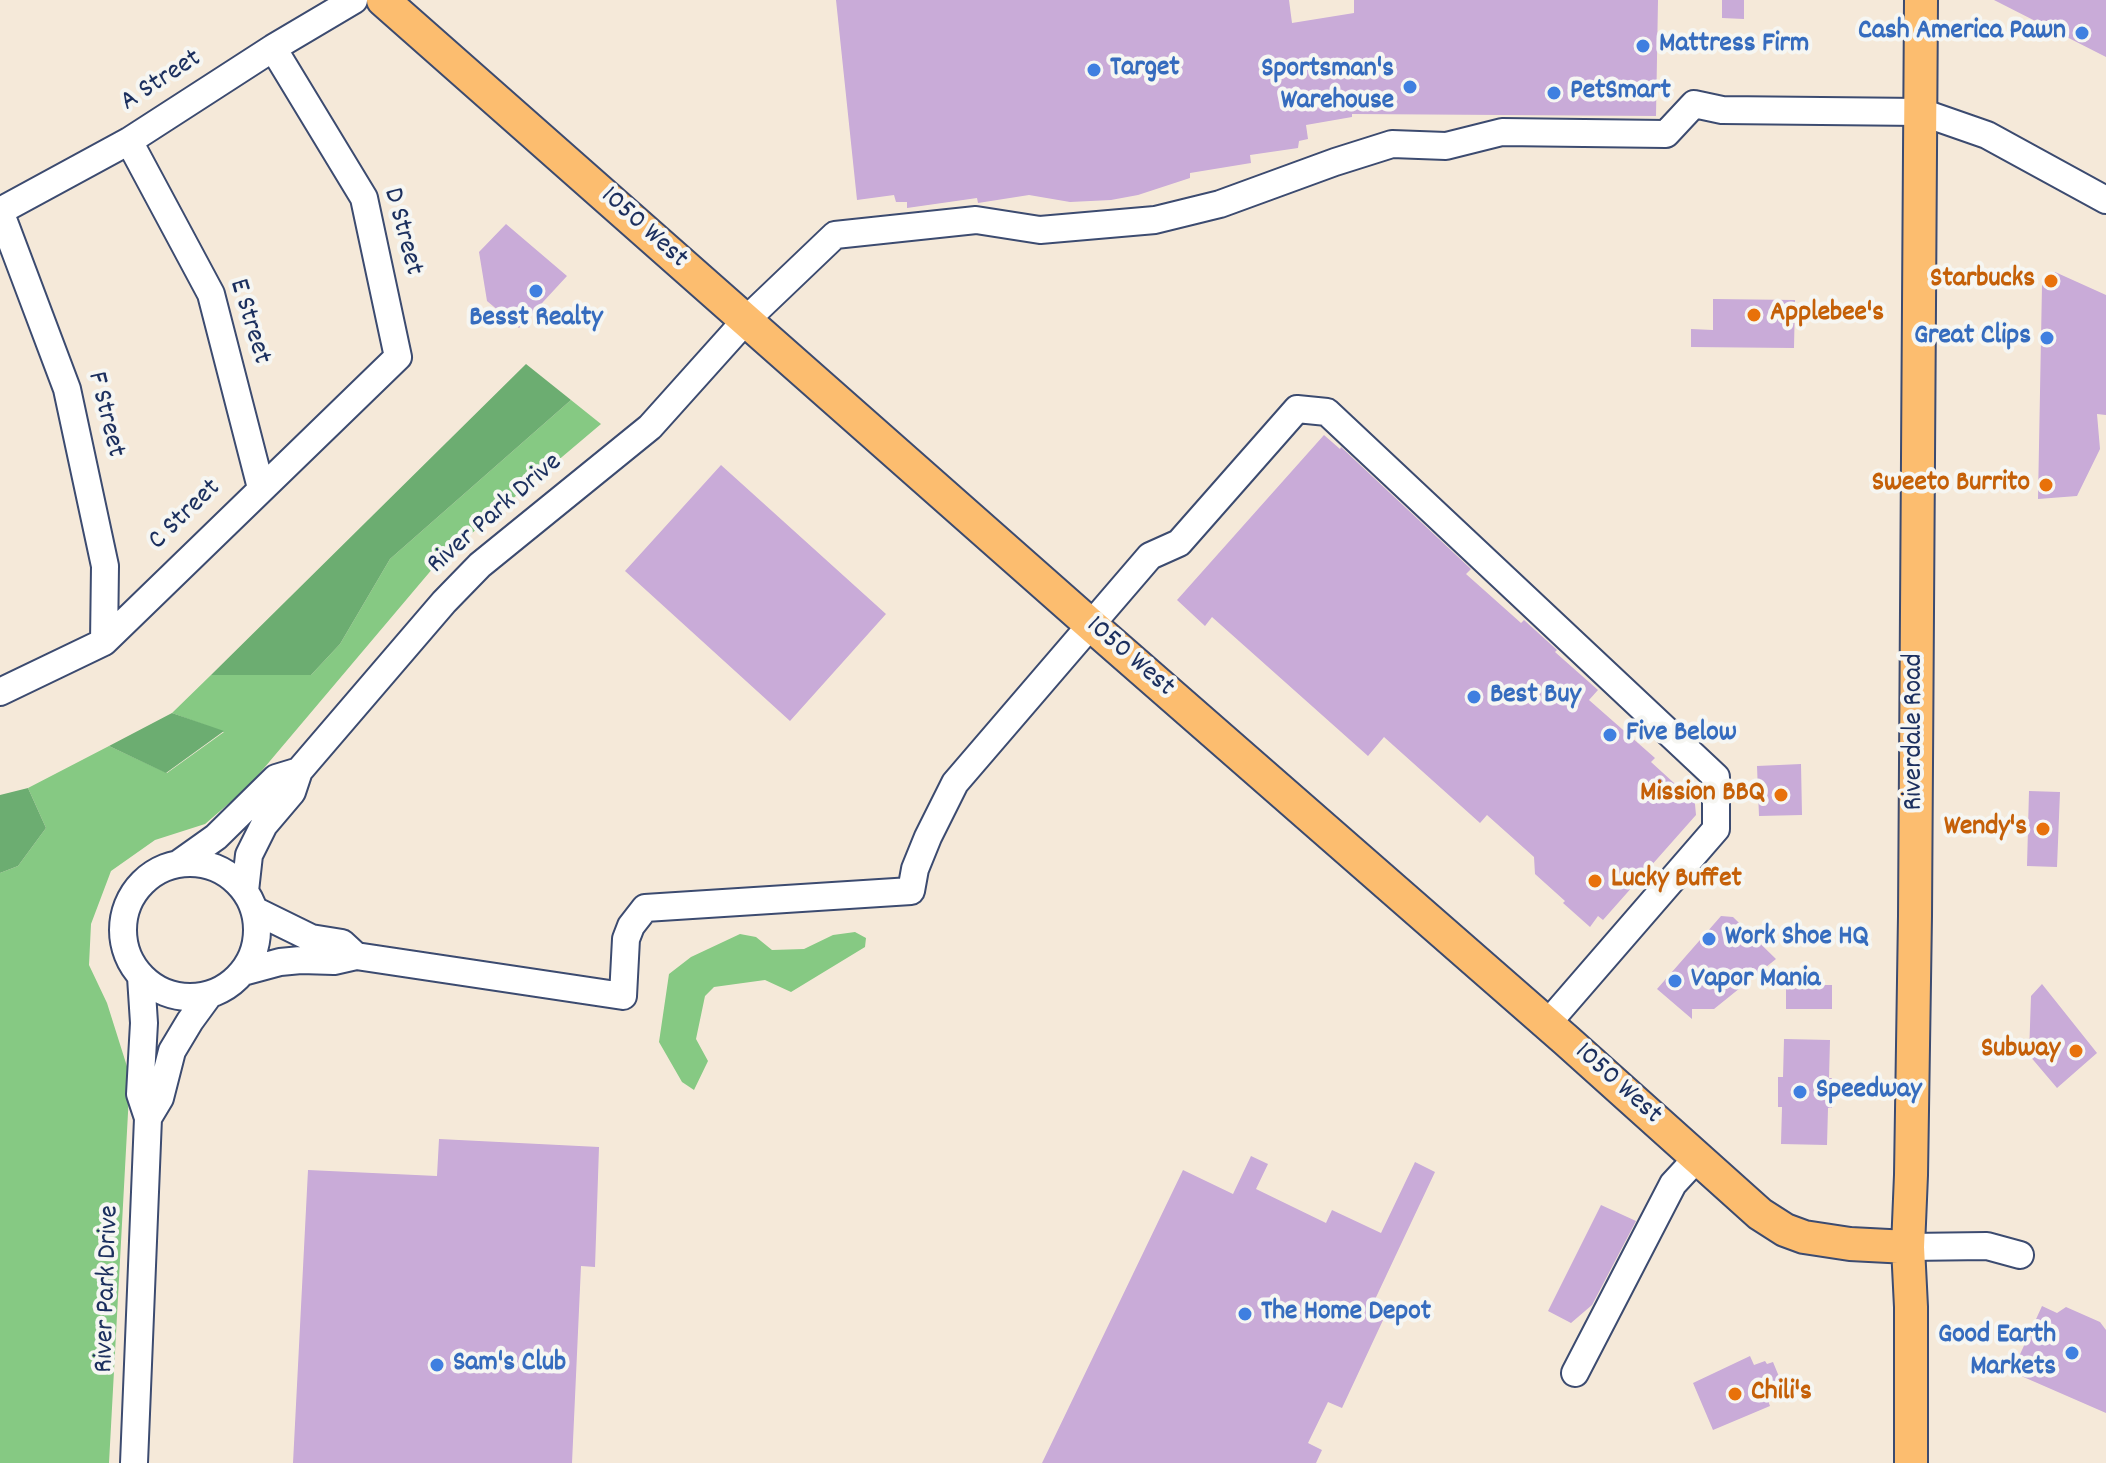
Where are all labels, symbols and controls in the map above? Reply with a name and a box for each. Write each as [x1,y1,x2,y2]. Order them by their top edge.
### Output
place label: Cash America Pawn [1858,16,2066,50]
marker: Cash America Pawn [2073,24,2091,42]
place label: Mattress Firm [1659,29,1809,63]
marker: Mattress Firm [1634,37,1652,55]
street label: A Street [115,43,209,121]
place label: Target [1110,53,1180,87]
place label: Sportsman's Warehouse [1261,54,1394,120]
marker: Target [1085,61,1103,79]
place label: PetSmart [1570,76,1671,110]
marker: Sportsman's Warehouse [1401,78,1419,96]
marker: PetSmart [1545,84,1563,102]
street label: 1050 West [592,181,694,277]
street label: D Street [373,185,429,279]
place label: Starbucks [1930,264,2035,298]
marker: Starbucks [2042,272,2060,290]
street label: E Street [219,275,277,369]
marker: Besst Realty [527,282,545,300]
place label: Applebee's [1770,298,1884,332]
place label: Besst Realty [469,303,603,337]
marker: Applebee's [1745,306,1763,324]
place label: Great Clips [1914,321,2031,355]
marker: Great Clips [2038,329,2056,347]
street label: F Street [77,369,131,461]
street label: River Park Drive [422,447,570,583]
place label: Sweeto Burrito [1872,468,2030,502]
street label: C Street [143,473,229,559]
marker: Sweeto Burrito [2037,476,2055,494]
street label: 1050 West [1078,610,1180,706]
street label: Riverdale Road [1899,653,1933,811]
place label: Best Buy [1490,680,1581,714]
marker: Best Buy [1465,688,1483,706]
place label: Five Below [1626,718,1737,752]
marker: Five Below [1601,726,1619,744]
place label: Mission BBQ [1640,778,1765,812]
marker: Mission BBQ [1772,786,1790,804]
place label: Wendy's [1944,812,2027,846]
marker: Wendy's [2034,820,2052,838]
place label: Lucky Buffet [1611,864,1742,898]
marker: Lucky Buffet [1586,872,1604,890]
place label: Work Shoe HQ [1725,922,1869,956]
marker: Work Shoe HQ [1700,930,1718,948]
place label: Vapor Mania [1691,964,1820,998]
marker: Vapor Mania [1666,972,1684,990]
place label: Subway [1981,1034,2060,1068]
street label: 1050 West [1566,1037,1668,1133]
marker: Subway [2067,1042,2085,1060]
place label: Speedway [1816,1075,1922,1109]
marker: Speedway [1791,1083,1809,1101]
street label: River Park Drive [89,1205,129,1373]
place label: The Home Depot [1261,1297,1431,1331]
marker: The Home Depot [1236,1305,1254,1323]
place label: Good Earth Markets [1938,1320,2056,1386]
marker: Good Earth Markets [2063,1344,2081,1362]
place label: Sam's Club [453,1348,566,1382]
marker: Sam's Club [428,1356,446,1374]
place label: Chili's [1751,1377,1812,1411]
marker: Chili's [1726,1385,1744,1403]

